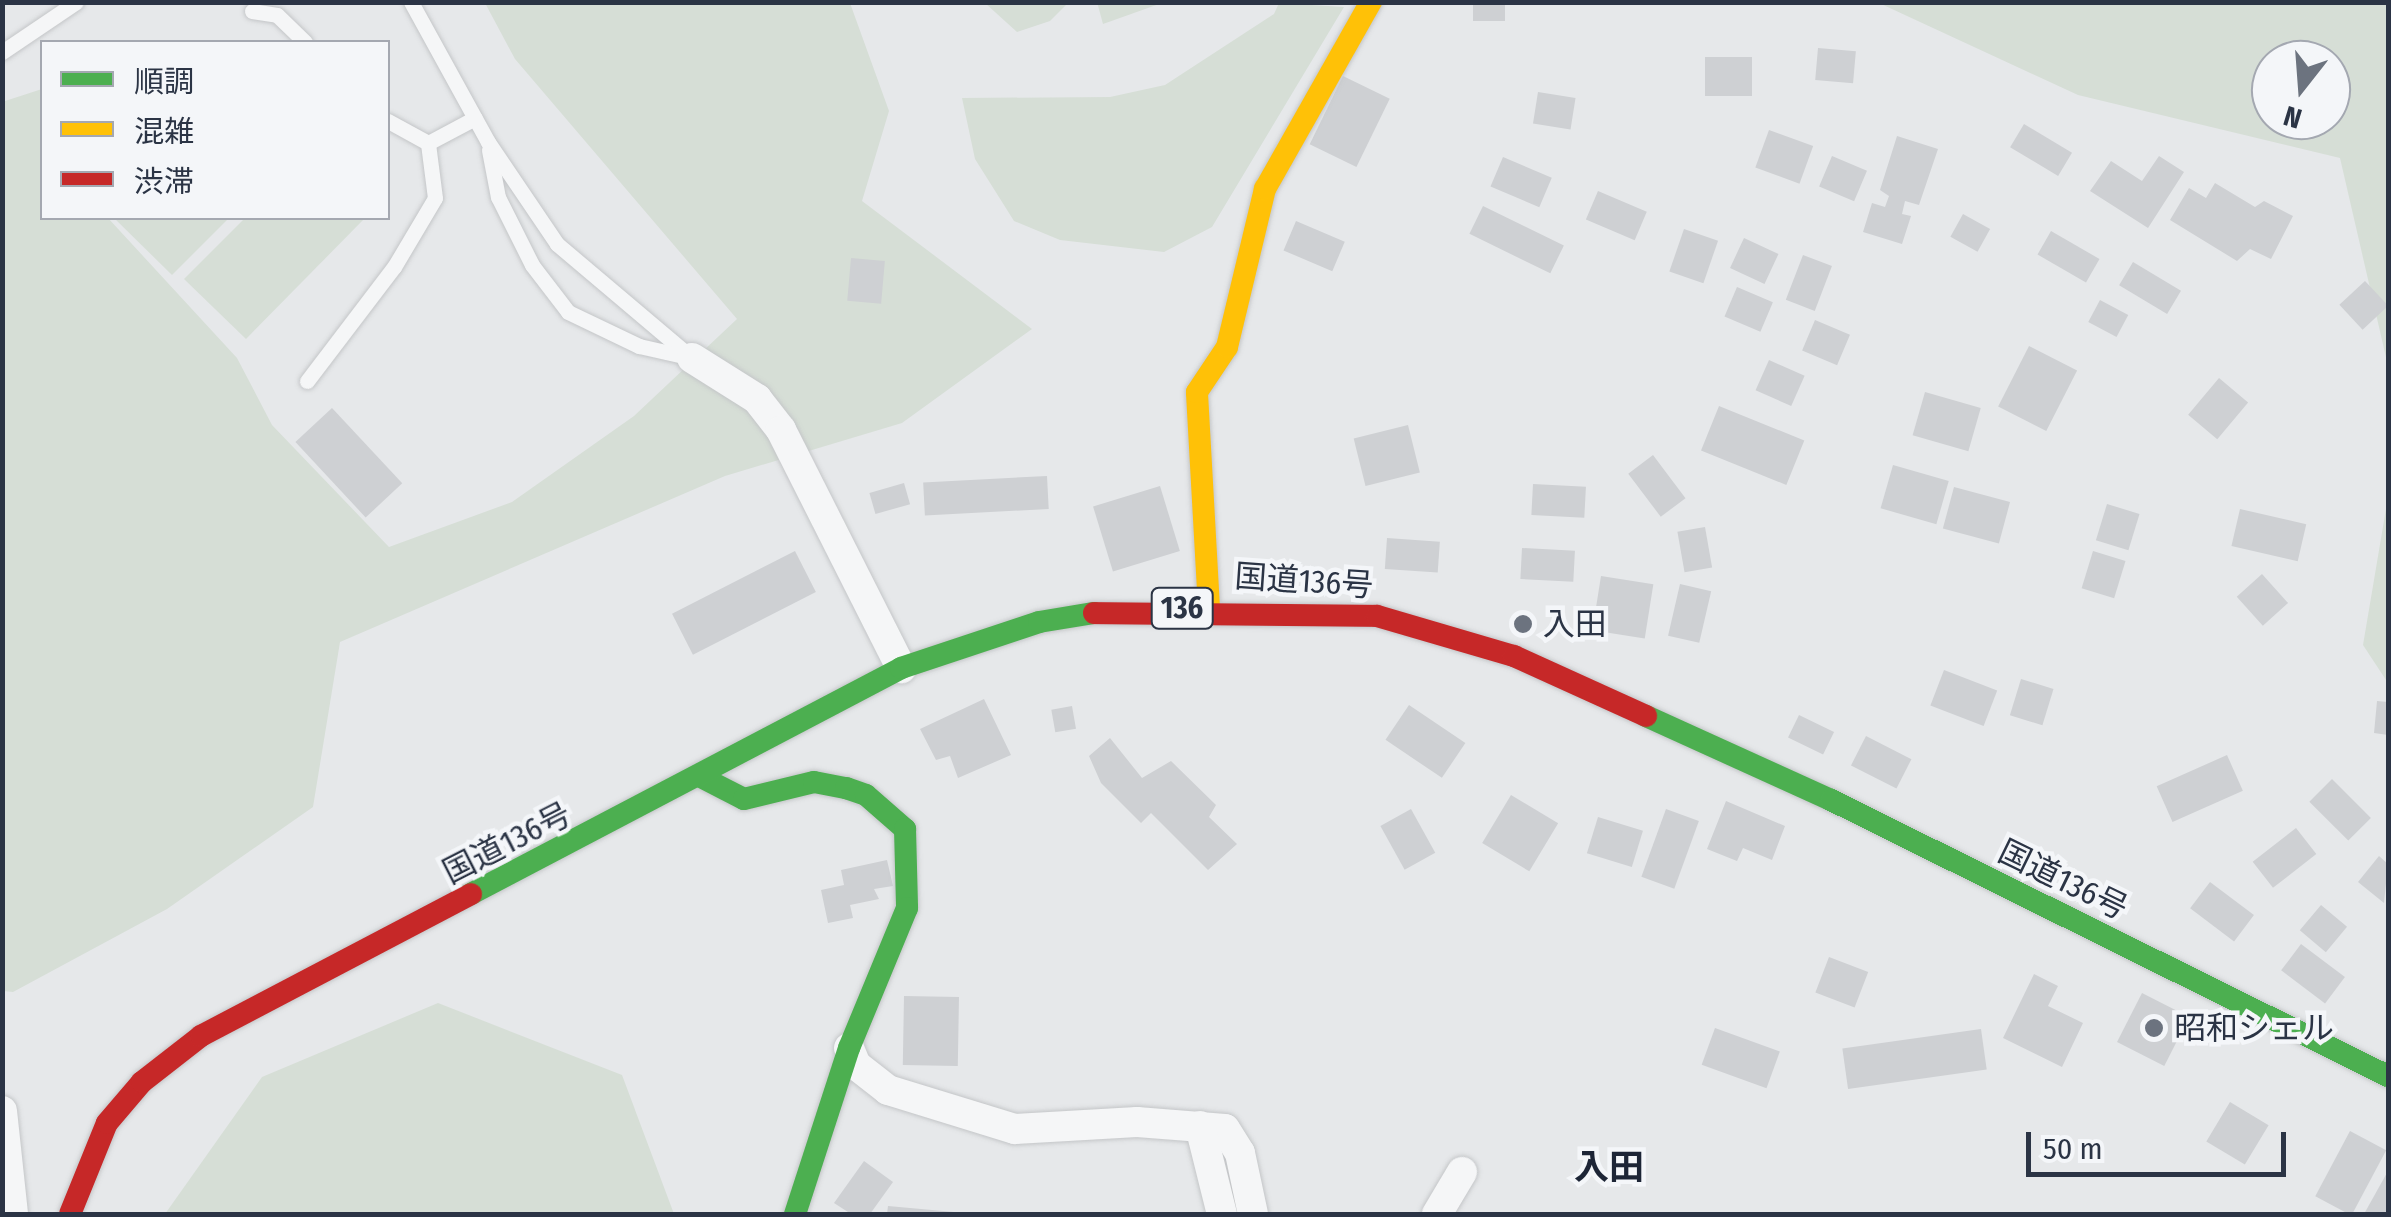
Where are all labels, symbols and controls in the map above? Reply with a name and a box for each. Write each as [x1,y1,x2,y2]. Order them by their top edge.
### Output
legend [40,40,390,220]
north arrow [2251,40,2351,140]
text: 順調 [134,64,194,100]
text: N [2280,99,2306,135]
text: 混雑 [134,114,194,150]
text: 渋滞 [134,164,194,200]
street label: 国道136号 [1233,557,1375,605]
road number: 136 [1150,583,1214,633]
place label: 入田 [1543,605,1607,643]
marker: 入田 [1512,613,1534,635]
street label: 国道136号 [436,794,578,892]
street label: 国道136号 [1992,832,2134,928]
place label: 昭和シェル [2174,1009,2334,1047]
marker: 昭和シェル [2143,1017,2165,1039]
scale bar [2031,1112,2291,1174]
text: 50 m [2043,1131,2103,1167]
district label: 入田 [1574,1146,1644,1188]

